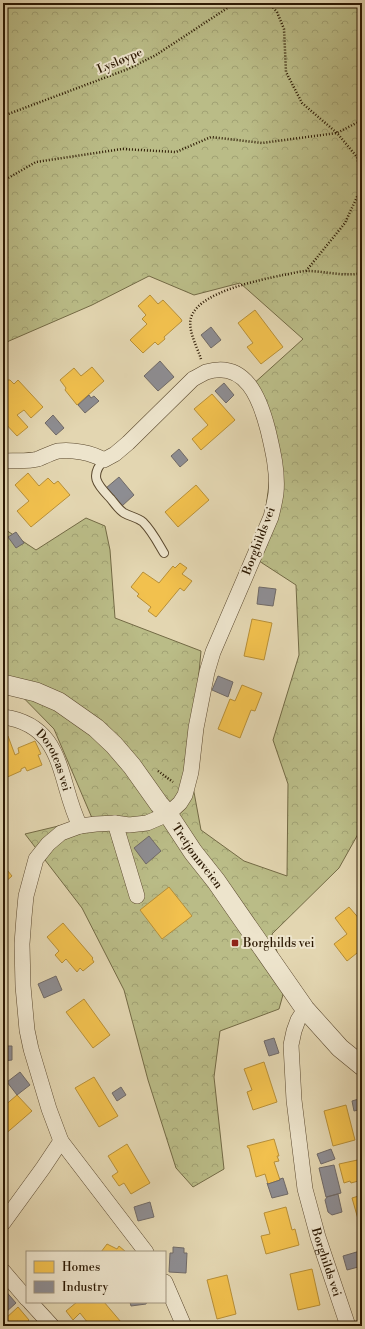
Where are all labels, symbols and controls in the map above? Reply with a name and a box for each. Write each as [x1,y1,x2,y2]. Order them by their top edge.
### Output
street label: Lysløype [95,45,145,77]
street label: Borghilds vei [239,505,279,578]
street label: Doroteas vei [33,725,74,793]
street label: Tretjønnveien [169,820,226,891]
place label: Borghilds vei [242,936,315,951]
marker: Borghilds vei [230,938,240,948]
street label: Borghilds vei [308,1225,345,1298]
legend [26,1251,166,1303]
text: Homes [62,1260,100,1275]
text: Industry [62,1280,109,1295]

